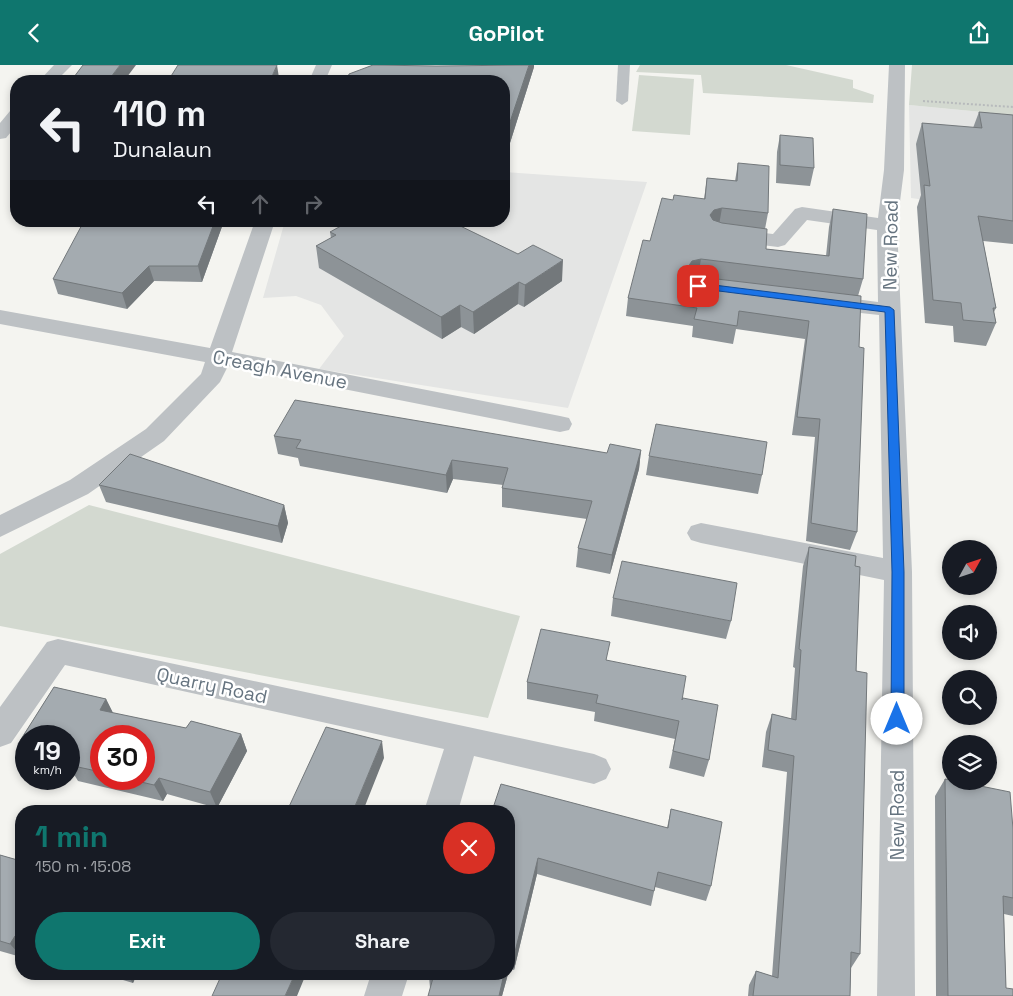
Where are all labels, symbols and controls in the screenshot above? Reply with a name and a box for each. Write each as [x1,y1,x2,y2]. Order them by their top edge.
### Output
icon: back [20,19,48,47]
text: GoPilot [468,19,545,47]
icon: share [965,19,993,47]
text: 110 m [113,92,206,136]
icon: left [30,95,95,160]
text: Dunalaun [113,135,212,163]
icon: left [193,190,221,218]
icon: ahead [246,190,274,218]
icon: right [299,190,327,218]
street label: New Road [877,200,904,290]
pin [677,265,719,307]
icon: arrive [684,272,712,300]
street label: Creagh Avenue [211,344,349,395]
north arrow [942,540,998,595]
map controls [942,540,997,790]
button: sound [942,605,997,660]
street label: Quarry Road [154,662,270,709]
button: search [942,670,997,725]
position arrow [870,692,922,744]
speed limit sign: 30 [90,725,155,790]
text: 19 [34,735,61,767]
button: layers [942,735,997,790]
text: km/h [33,762,62,778]
street label: New Road [885,770,910,860]
text: 1 min [35,817,108,856]
button: close [443,822,495,874]
text: 150 m · 15:08 [35,856,131,877]
button: Exit [35,912,260,970]
button: Share [270,912,495,970]

